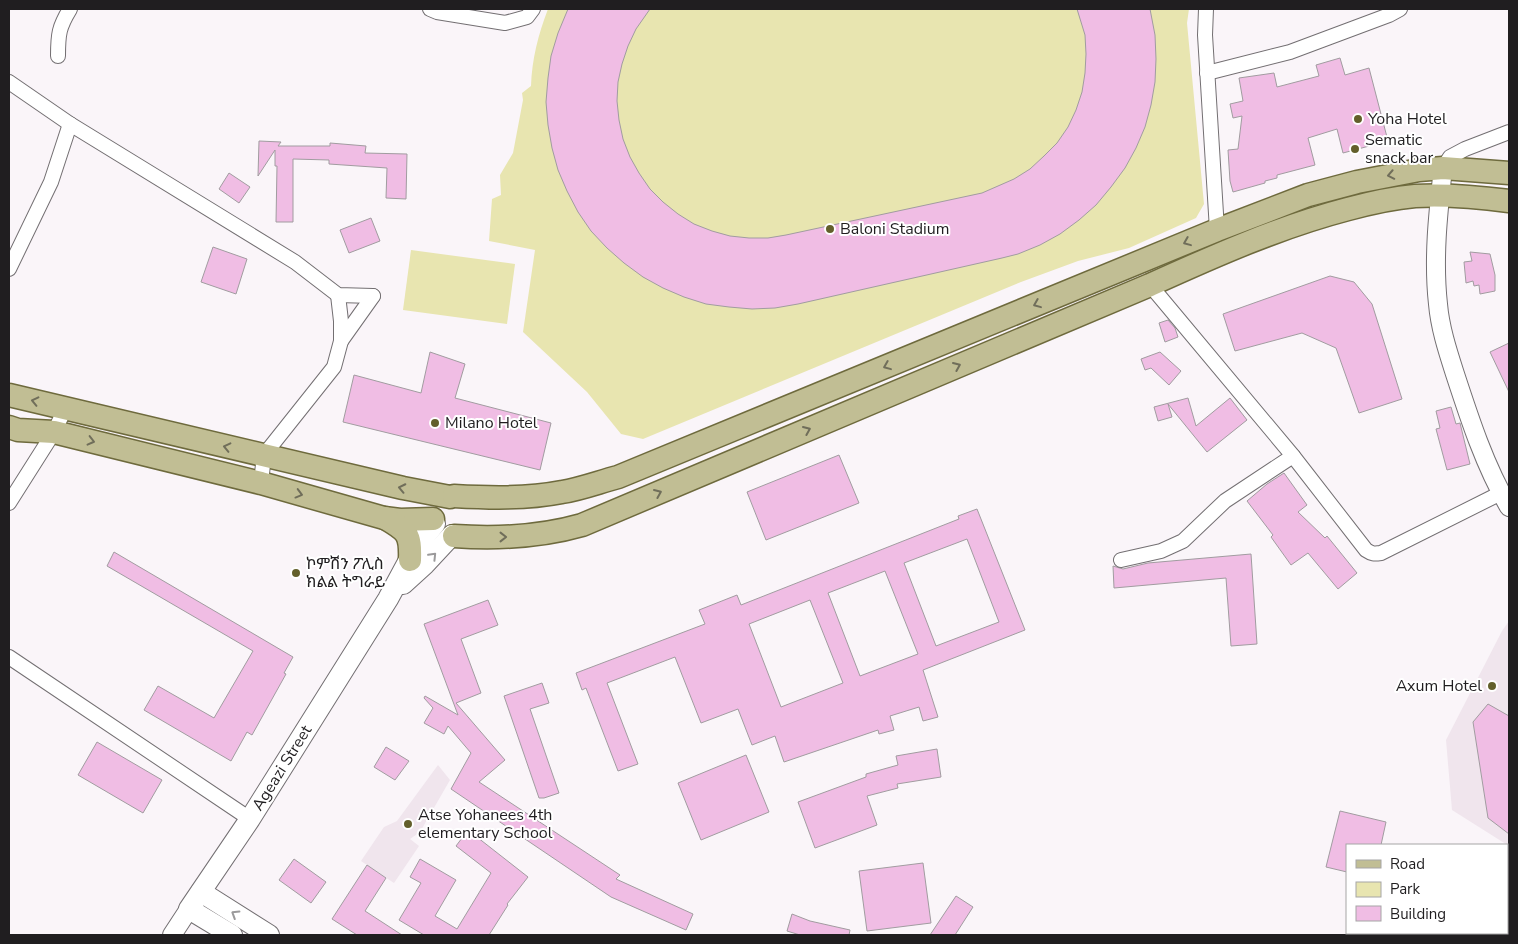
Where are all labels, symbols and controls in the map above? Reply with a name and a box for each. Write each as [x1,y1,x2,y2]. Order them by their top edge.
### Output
place label: Yoha Hotel [1367,108,1447,130]
marker: Yoha Hotel [1352,113,1364,125]
place label: Sematic snack bar [1365,129,1434,169]
marker: Sematic snack bar [1349,143,1361,155]
one-way arrow [1387,170,1396,180]
place label: Baloni Stadium [840,218,949,240]
marker: Baloni Stadium [824,223,836,235]
one-way arrow [1184,236,1192,246]
one-way arrow [1033,298,1042,308]
one-way arrow [883,360,892,370]
one-way arrow [952,362,961,373]
one-way arrow [30,396,39,407]
place label: Milano Hotel [445,412,538,434]
marker: Milano Hotel [429,417,441,429]
one-way arrow [802,425,811,436]
one-way arrow [86,435,95,446]
one-way arrow [222,442,231,453]
one-way arrow [398,483,407,494]
one-way arrow [295,489,303,499]
one-way arrow [653,489,661,499]
one-way arrow [500,532,507,542]
one-way arrow [427,552,436,561]
place label: ኮምሽን ፖሊስ ክልል ትግራይ [306,553,386,593]
marker: ኮምሽን ፖሊስ ክልል ትግራይ [290,567,302,579]
place label: Axum Hotel [1396,675,1482,697]
marker: Axum Hotel [1486,680,1498,692]
street label: Ageazi Street [247,721,317,815]
place label: Atse Yohanees 4th elementary School [418,804,553,844]
marker: Atse Yohanees 4th elementary School [402,818,414,830]
legend [1346,844,1508,934]
text: Road [1390,854,1425,874]
text: Park [1390,879,1420,899]
text: Building [1390,904,1446,924]
one-way arrow [231,910,240,920]

